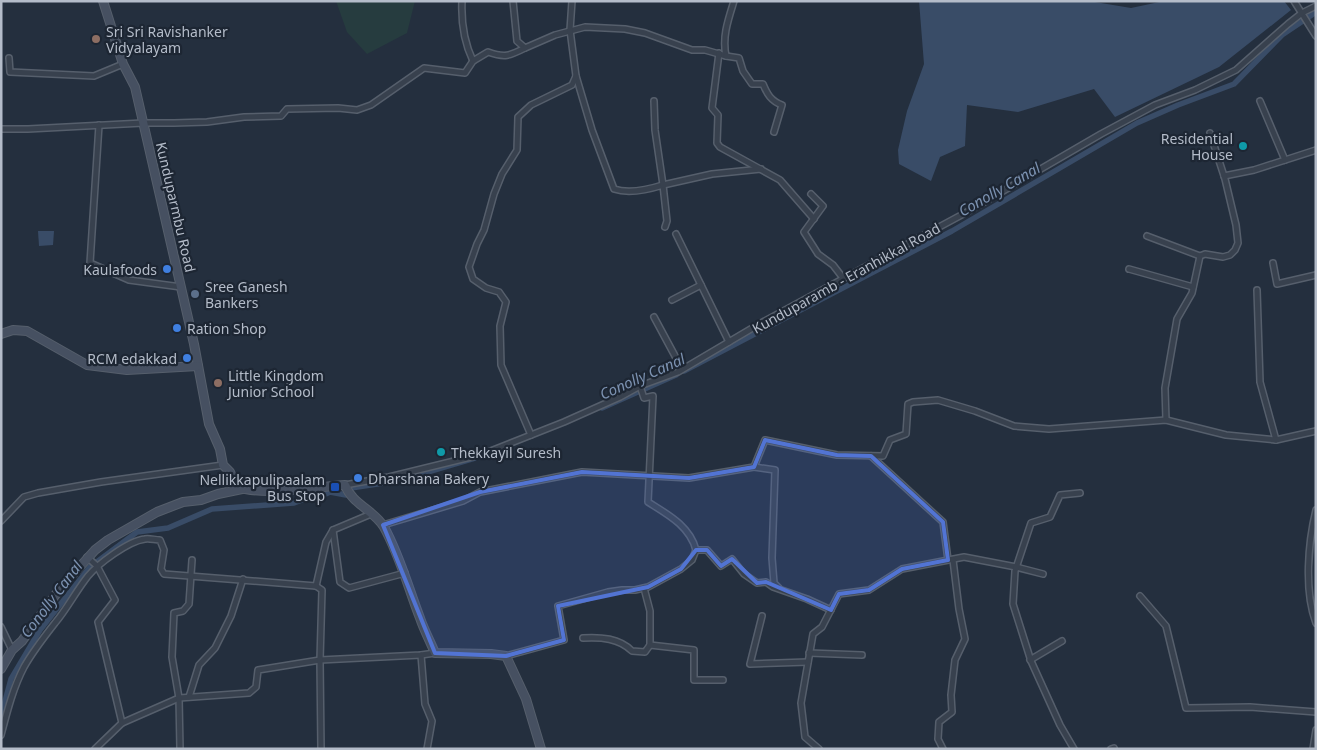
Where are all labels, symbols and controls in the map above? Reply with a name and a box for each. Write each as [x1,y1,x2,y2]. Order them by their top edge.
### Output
place label: Sri Sri Ravishanker Vidyalayam [106,22,228,57]
marker: Sri Sri Ravishanker Vidyalayam [90,33,102,45]
place label: Residential House [1161,129,1233,164]
street label: Kunduparmbu Road [152,140,200,274]
marker: Residential House [1237,140,1249,152]
water label: Conolly Canal [954,157,1045,221]
street label: Kunduparamb - Eranhikkal Road [749,218,943,338]
place label: Kaulafoods [83,260,157,279]
marker: Kaulafoods [161,263,173,275]
place label: Sree Ganesh Bankers [205,277,288,312]
marker: Sree Ganesh Bankers [189,288,201,300]
place label: Ration Shop [187,319,266,338]
marker: Ration Shop [171,322,183,334]
water label: Conolly Canal [596,348,689,404]
place label: RCM edakkad [87,349,177,368]
marker: RCM edakkad [181,352,193,364]
place label: Little Kingdom Junior School [226,366,324,401]
marker: Little Kingdom Junior School [212,377,224,389]
place label: Thekkayil Suresh [451,443,561,462]
marker: Thekkayil Suresh [435,446,447,458]
place label: Dharshana Bakery [368,469,490,488]
place label: Nellikkapulipaalam Bus Stop [199,470,325,505]
marker: Dharshana Bakery [352,472,364,484]
marker: Nellikkapulipaalam Bus Stop [329,481,341,493]
water label: Conolly Canal [15,556,87,642]

